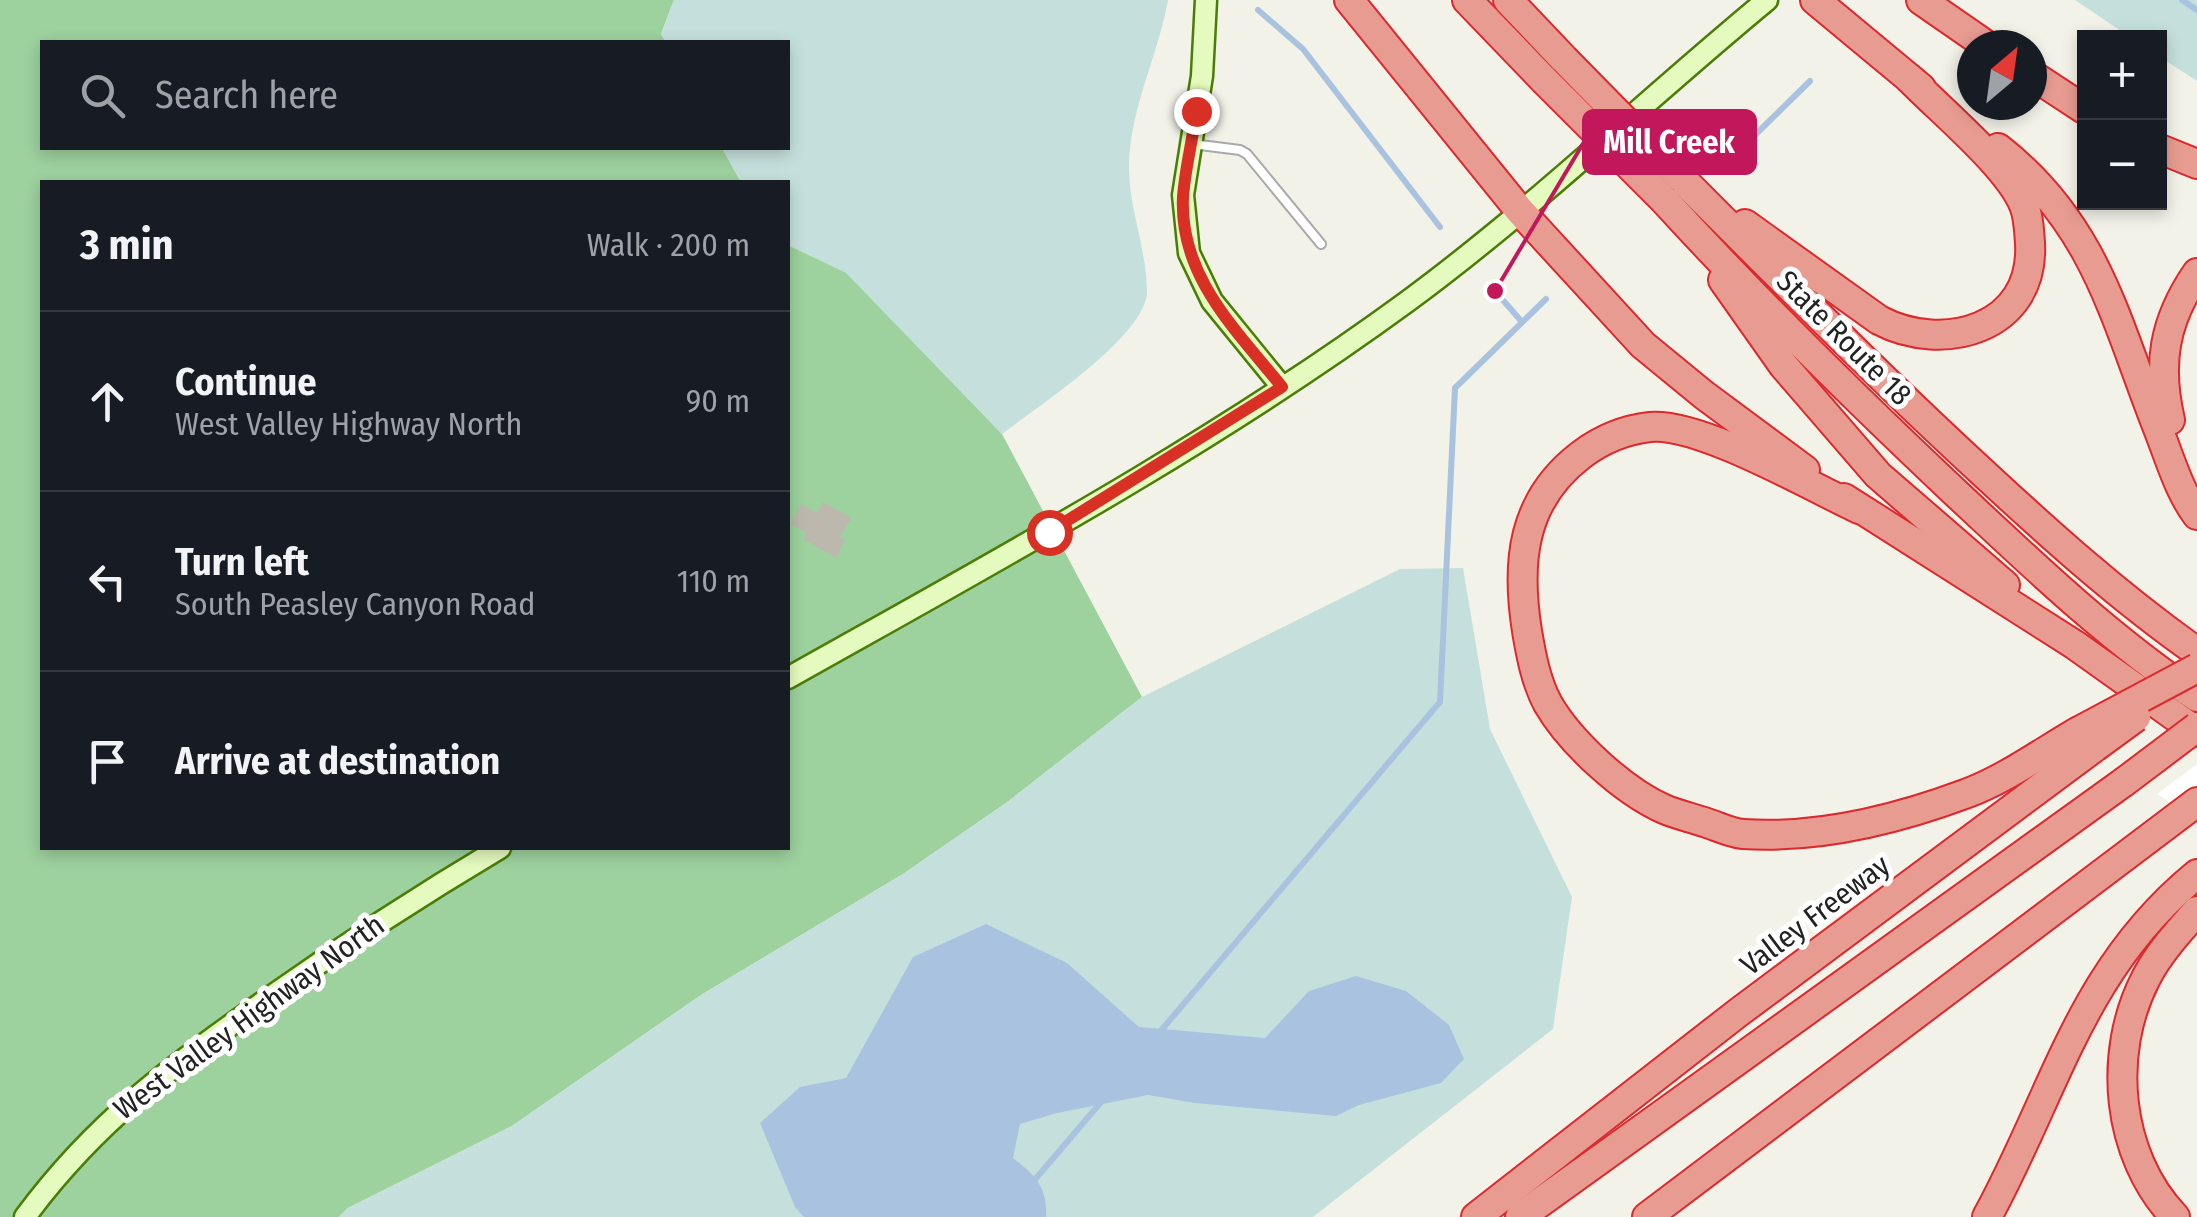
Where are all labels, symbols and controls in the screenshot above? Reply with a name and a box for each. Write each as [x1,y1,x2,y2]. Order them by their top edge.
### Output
north arrow [1957,30,2047,120]
map controls [2077,30,2167,210]
button: + [2077,30,2167,120]
search box [40,40,790,150]
icon: search [75,68,130,123]
text: Search here [155,72,338,118]
route end [1174,89,1220,135]
callout: Mill Creek [1584,111,1755,173]
button: − [2077,120,2167,210]
text: Mill Creek [1603,123,1735,161]
text: 3 min [80,220,174,270]
text: Walk · 200 m [587,226,750,264]
street label: State Route 18 [1769,263,1919,413]
text: Continue [175,359,316,405]
icon: ahead [80,374,135,429]
text: 90 m [686,382,750,420]
text: West Valley Highway North [175,405,522,443]
route start [1027,510,1073,556]
text: Turn left [175,539,309,585]
icon: left [80,554,135,609]
text: 110 m [677,562,750,600]
text: South Peasley Canyon Road [175,585,535,623]
icon: arrive [80,734,135,789]
text: Arrive at destination [175,738,500,784]
street label: Valley Freeway [1733,847,1897,983]
street label: West Valley Highway North [107,907,391,1127]

